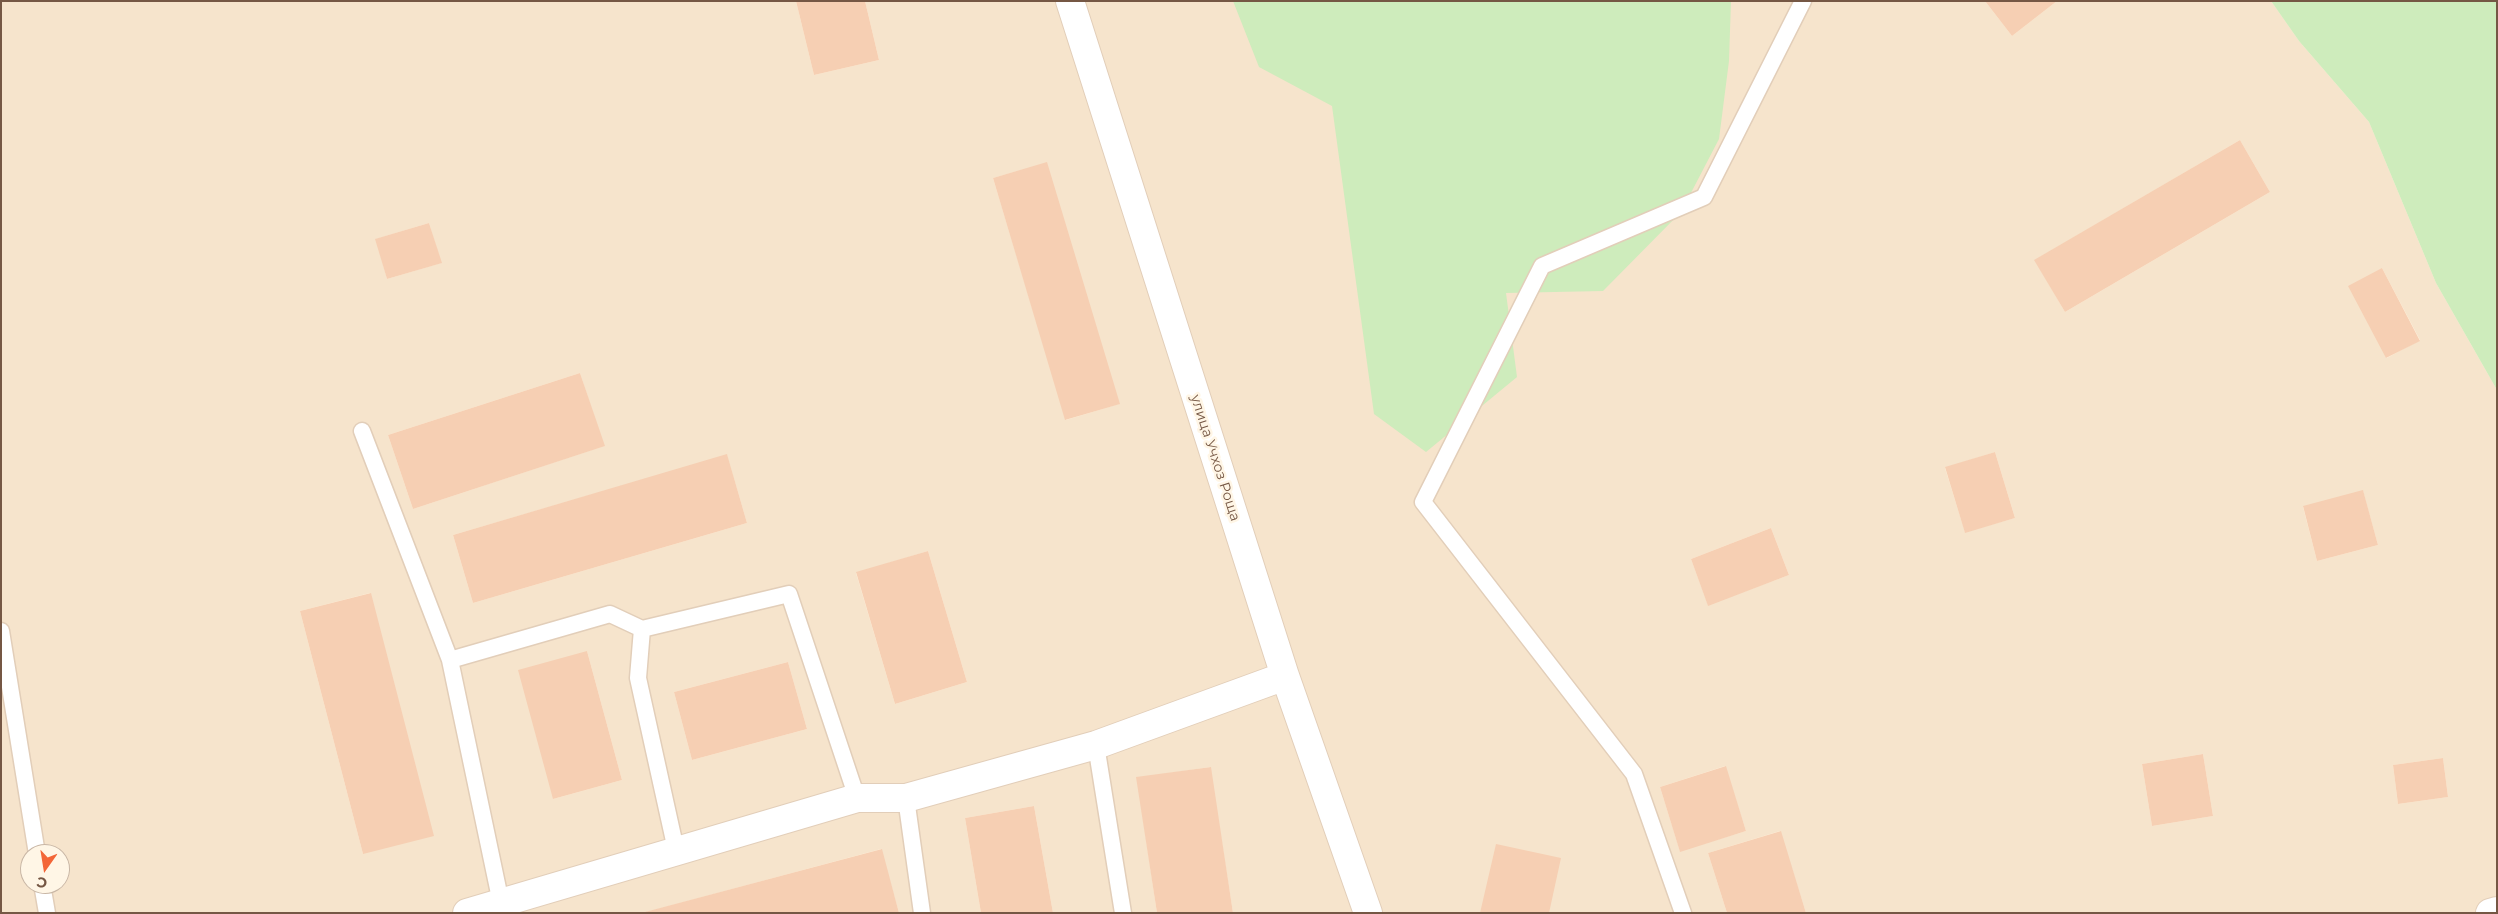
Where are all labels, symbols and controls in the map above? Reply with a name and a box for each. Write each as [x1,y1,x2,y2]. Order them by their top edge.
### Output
street label: улица Учхоз Роща [1187,393,1243,523]
north arrow [20,844,70,894]
text: С [35,873,49,893]

